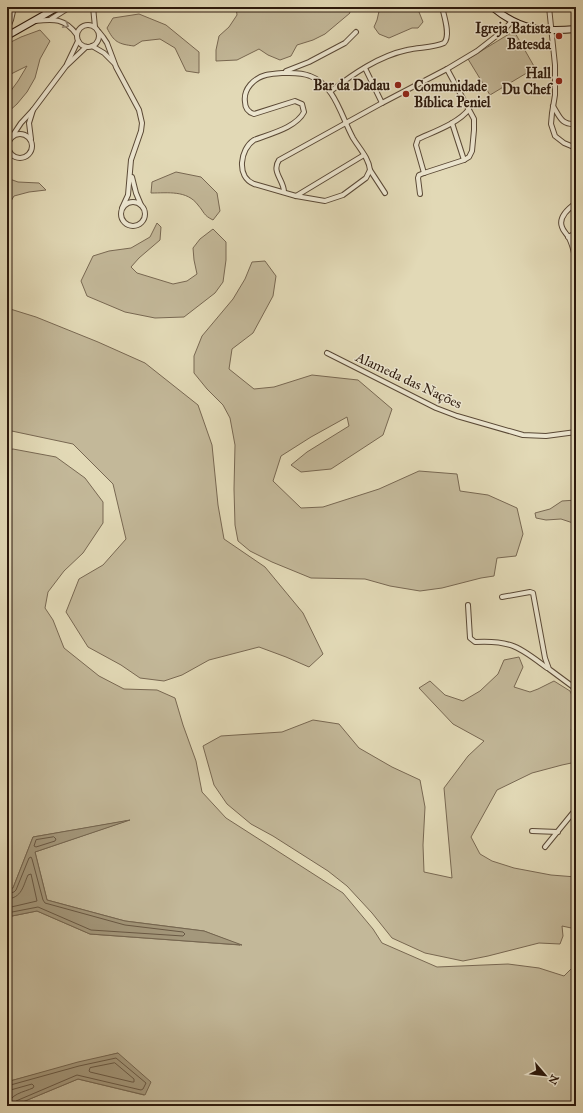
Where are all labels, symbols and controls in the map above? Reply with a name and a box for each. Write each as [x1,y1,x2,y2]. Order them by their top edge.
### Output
one-way arrow [62,20,69,27]
place label: Igreja Batista Batesda [475,20,552,53]
marker: Igreja Batista Batesda [554,31,564,41]
place label: Hall Du Chef [502,65,553,98]
marker: Hall Du Chef [554,76,564,86]
place label: Bar da Dadau [313,77,391,94]
place label: Comunidade Bíblica Peniel [414,78,492,111]
marker: Bar da Dadau [393,80,403,90]
marker: Comunidade Bíblica Peniel [401,89,411,99]
street label: Alameda das Nações [352,348,465,412]
north arrow [525,1055,565,1095]
text: N [545,1072,561,1087]

